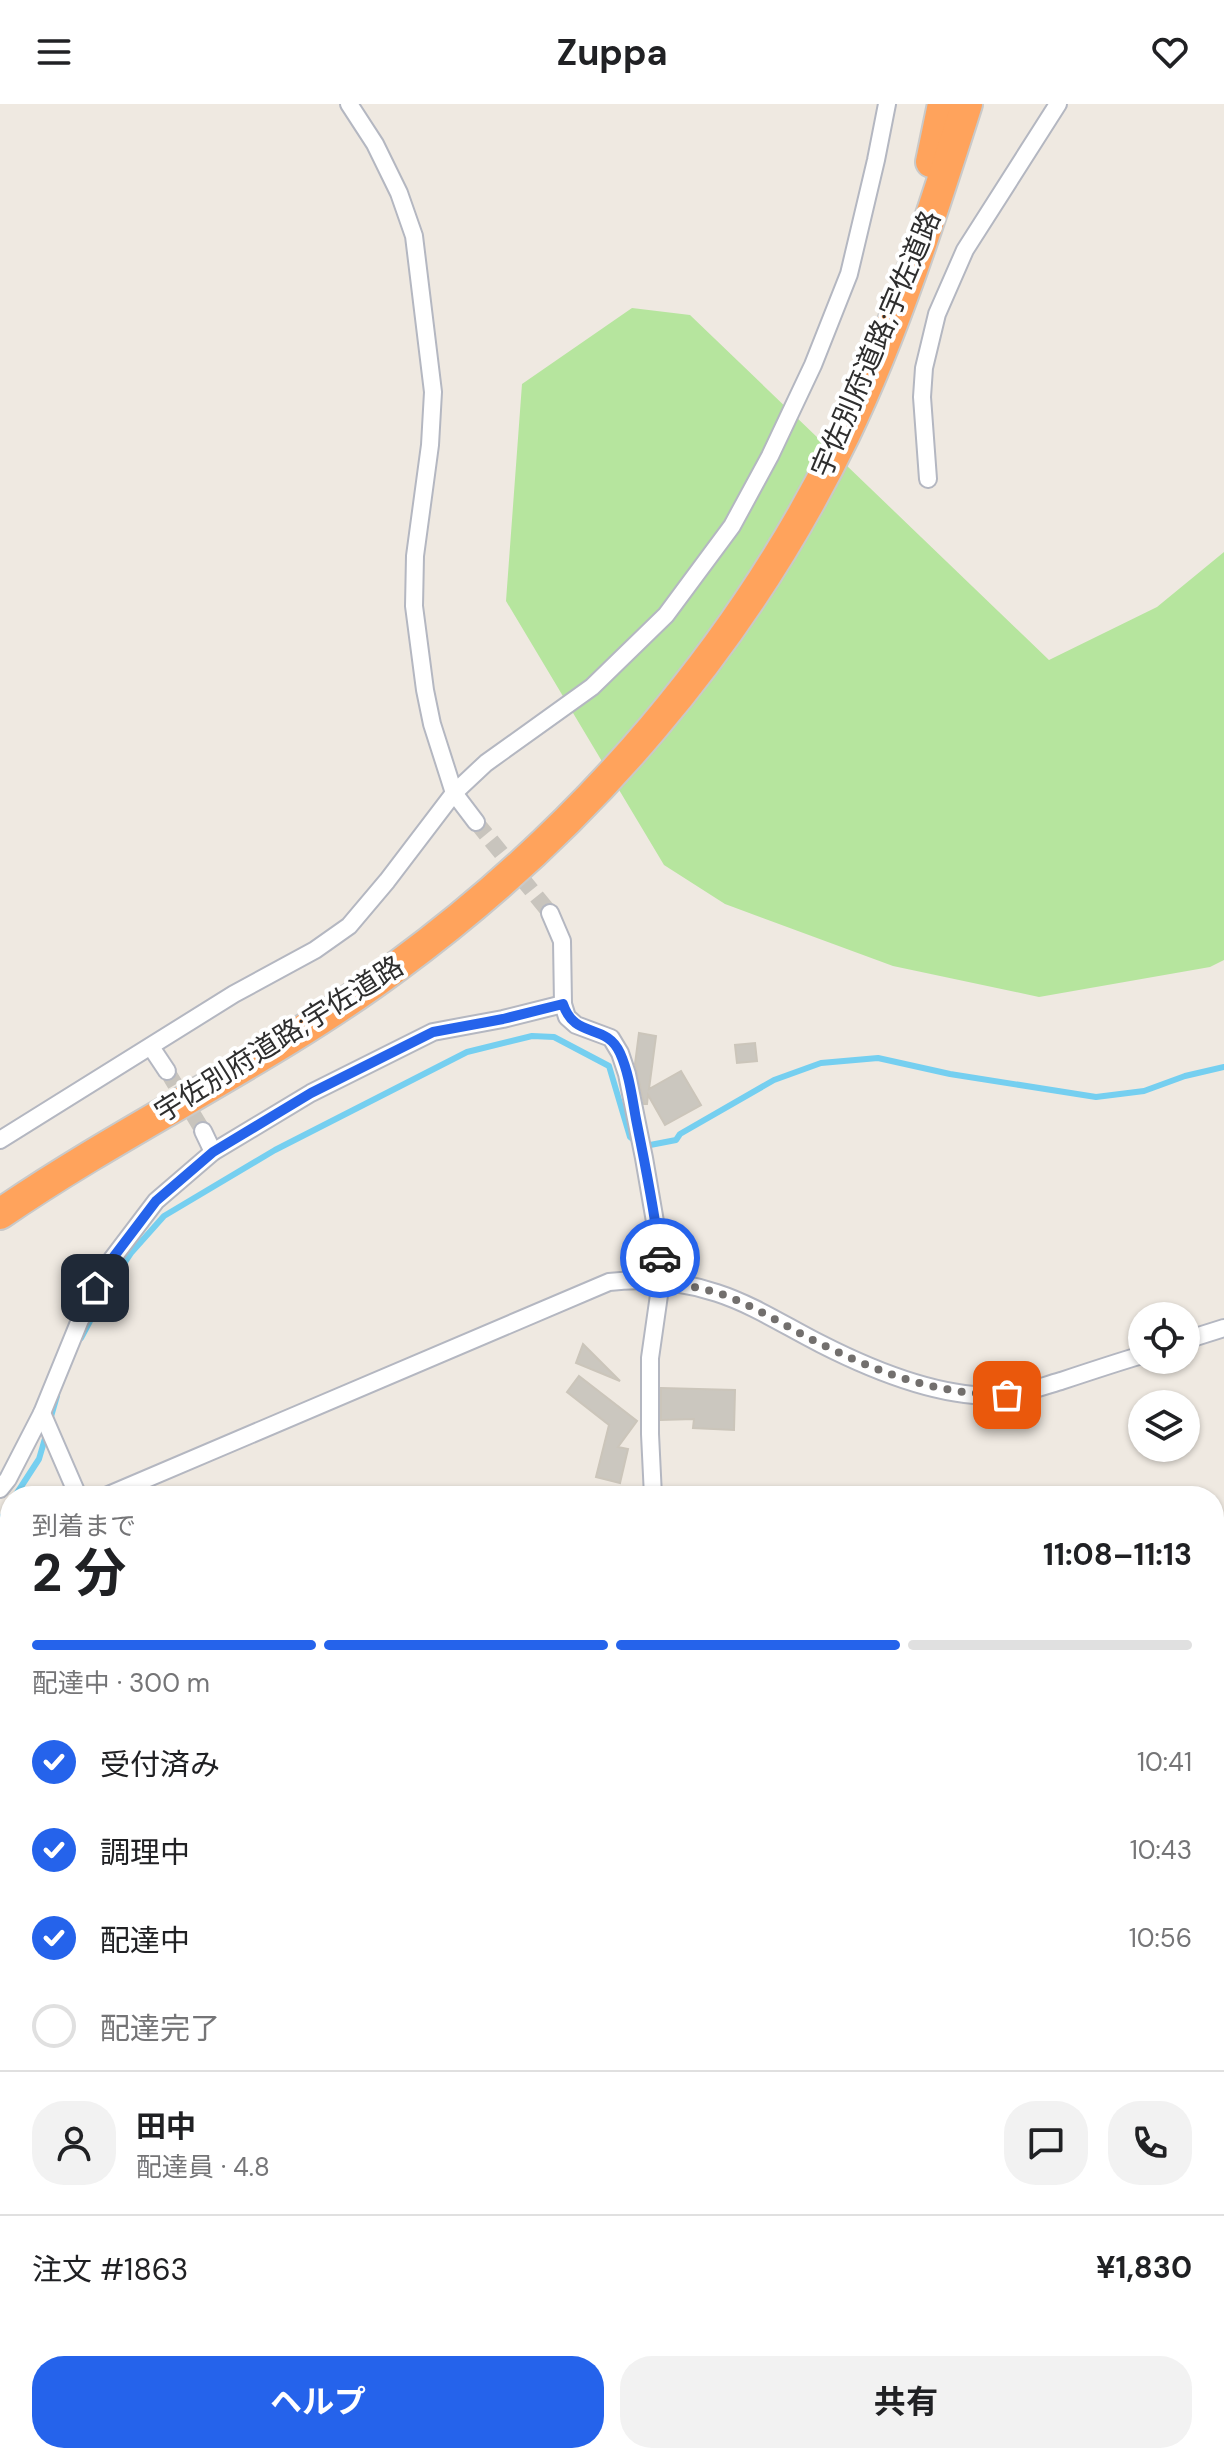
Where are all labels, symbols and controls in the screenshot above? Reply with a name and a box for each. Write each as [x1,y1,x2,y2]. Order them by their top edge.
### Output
text: Zuppa [556,29,668,76]
icon: menu [32,30,76,74]
icon: heart [1148,30,1192,74]
street label: 宇佐別府道路;宇佐道路 [803,205,949,483]
street label: 宇佐別府道路;宇佐道路 [148,947,410,1131]
courier [620,1218,700,1298]
icon: car [638,1236,682,1280]
pin [61,1254,129,1322]
icon: home [73,1266,117,1310]
map controls [1128,1302,1200,1462]
button: locate [1128,1302,1200,1374]
pin [973,1361,1041,1429]
icon: bag [985,1373,1029,1417]
button: layers [1128,1390,1200,1462]
text: 到着まで [32,1509,136,1543]
text: 11:08–11:13 [1043,1535,1192,1574]
text: 2 分 [32,1539,126,1607]
text: 配達中 · 300 m [32,1666,210,1700]
icon: check [32,1740,76,1784]
text: 受付済み [100,1745,220,1784]
text: 10:41 [1137,1745,1192,1779]
icon: check [32,1828,76,1872]
text: 調理中 [100,1833,190,1872]
text: 10:43 [1130,1833,1192,1867]
icon: check [32,1916,76,1960]
text: 配達中 [100,1921,190,1960]
text: 10:56 [1129,1921,1192,1955]
text: 配達完了 [100,2009,220,2048]
button: person [32,2101,116,2185]
button: chat [1004,2101,1088,2185]
button: phone [1108,2101,1192,2185]
text: 田中 [136,2107,196,2146]
text: 配達員 · 4.8 [136,2150,270,2184]
text: ¥1,830 [1096,2248,1192,2287]
text: 注文 #1863 [32,2250,188,2289]
button: ヘルプ [32,2356,604,2448]
button: 共有 [620,2356,1192,2448]

